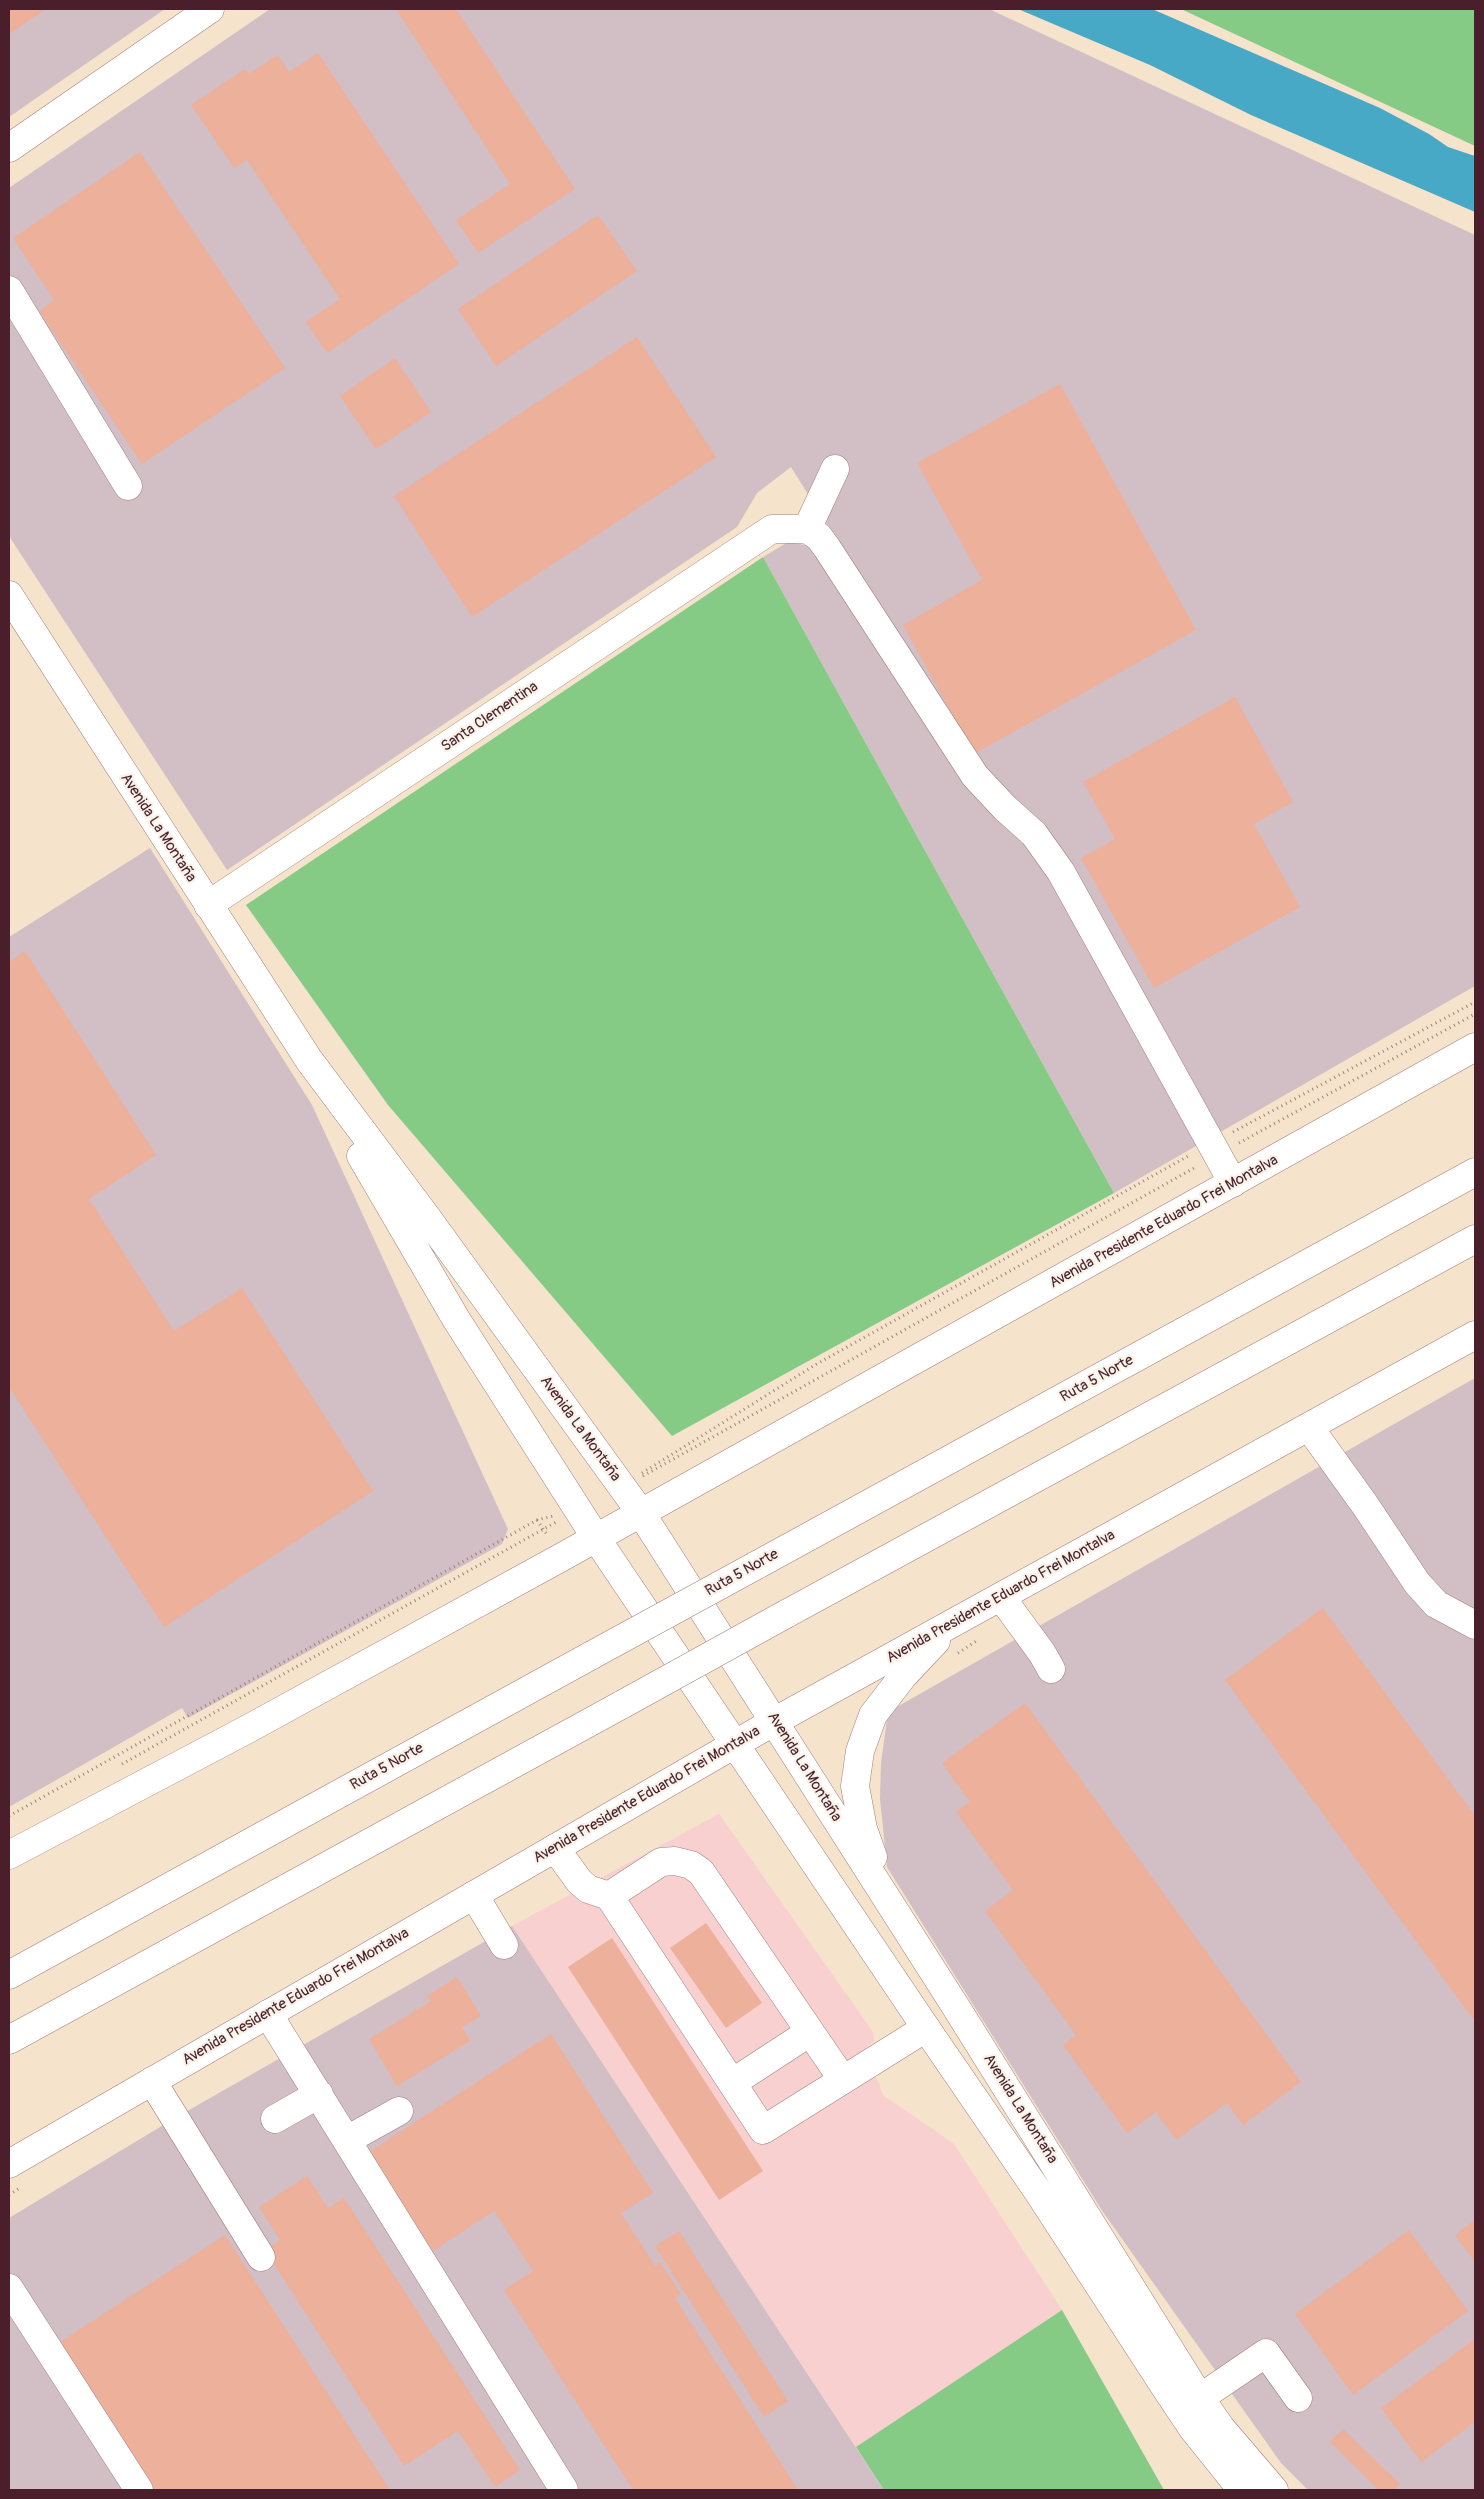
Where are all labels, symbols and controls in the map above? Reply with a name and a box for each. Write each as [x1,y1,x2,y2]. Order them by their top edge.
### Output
street label: Santa Clementina [438,678,542,756]
street label: Avenida La Montaña [116,770,200,886]
street label: Avenida Presidente Eduardo Frei Montalva [1047,1151,1281,1293]
street label: Ruta 5 Norte [1057,1352,1137,1406]
street label: Avenida La Montaña [536,1373,624,1485]
street label: Avenida Presidente Eduardo Frei Montalva [884,1526,1118,1668]
street label: Ruta 5 Norte [702,1546,782,1600]
street label: Avenida La Montaña [763,1709,845,1825]
street label: Avenida Presidente Eduardo Frei Montalva [530,1723,764,1867]
street label: Ruta 5 Norte [347,1740,427,1794]
street label: Avenida Presidente Eduardo Frei Montalva [179,1925,413,2069]
street label: Avenida La Montaña [979,2051,1061,2167]

